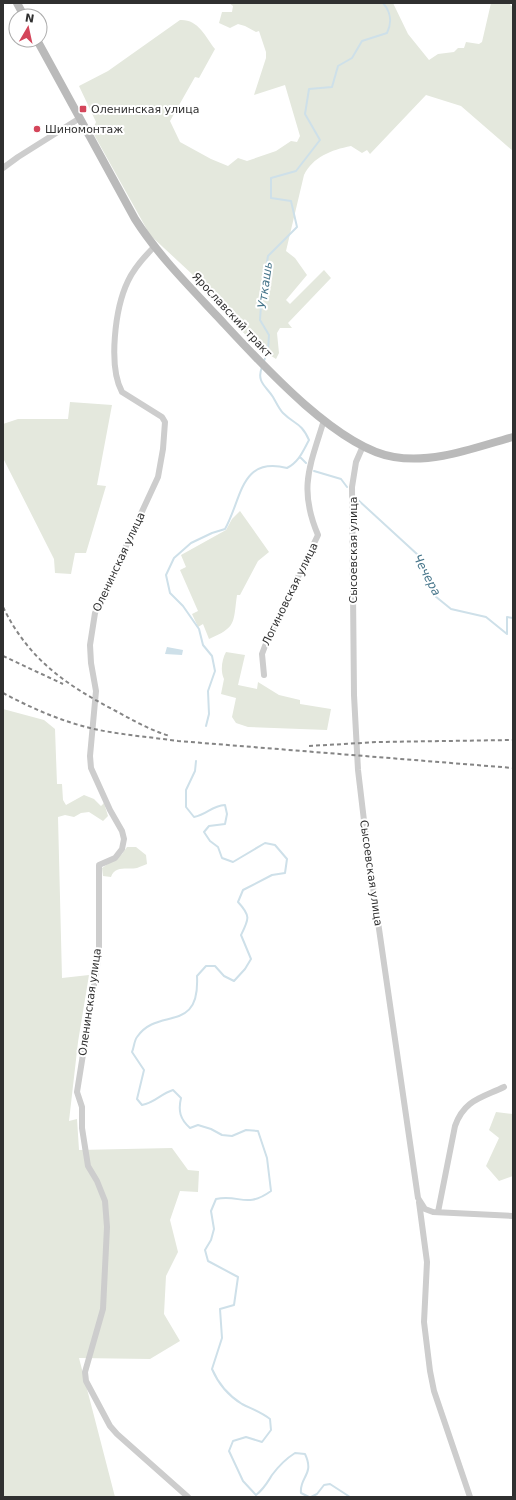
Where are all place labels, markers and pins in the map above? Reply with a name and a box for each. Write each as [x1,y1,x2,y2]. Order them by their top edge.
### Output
place label: Оленинская улица [91,103,199,116]
marker: Оленинская улица [78,104,88,114]
place label: Шиномонтаж [45,123,123,136]
marker: Шиномонтаж [32,124,42,134]

